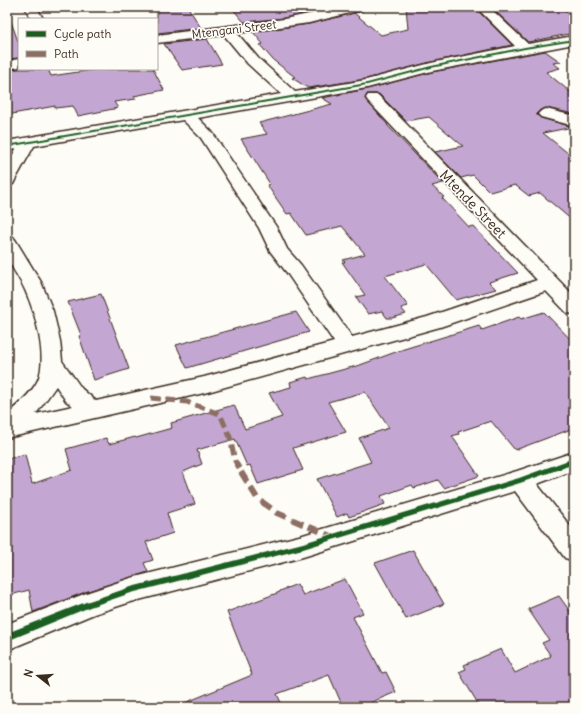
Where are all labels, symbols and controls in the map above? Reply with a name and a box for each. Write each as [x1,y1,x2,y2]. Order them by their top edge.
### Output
street label: Mtengani Street [191,16,277,42]
legend [18,18,158,70]
text: Cycle path [54,26,111,41]
text: Path [54,46,79,61]
street label: Mtende Street [436,166,510,242]
north arrow [18,656,58,696]
text: N [21,667,36,679]

